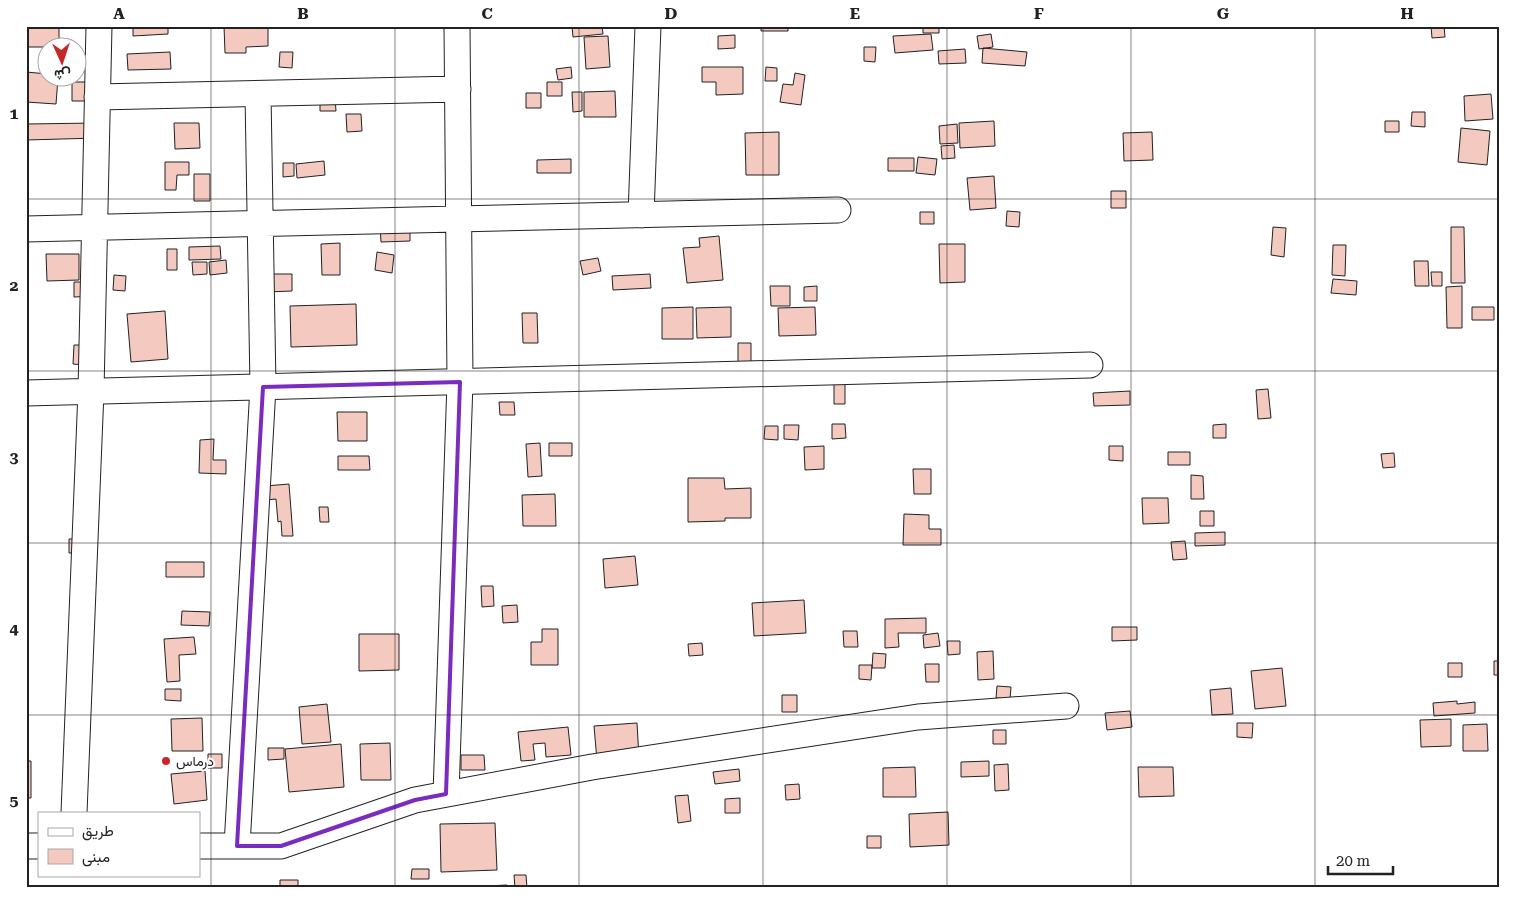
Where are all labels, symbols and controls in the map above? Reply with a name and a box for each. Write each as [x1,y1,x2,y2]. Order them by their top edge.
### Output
text: A [113,4,125,23]
text: B [297,4,309,23]
text: C [481,4,493,23]
text: D [665,4,678,23]
text: E [850,4,860,23]
text: F [1034,4,1044,23]
text: G [1217,4,1230,23]
text: H [1400,4,1414,23]
north arrow [38,38,88,88]
text: ش [54,66,72,83]
text: 1 [10,104,19,123]
text: 2 [10,276,19,295]
text: 3 [10,448,19,467]
text: 4 [10,619,19,638]
place label: درماس [176,753,214,770]
marker: درماس [160,755,172,767]
text: 5 [10,791,19,810]
legend [38,812,200,876]
text: طريق [82,822,114,841]
scale bar [1328,844,1394,876]
text: مبنى [82,848,110,867]
text: 20 m [1336,852,1371,870]

